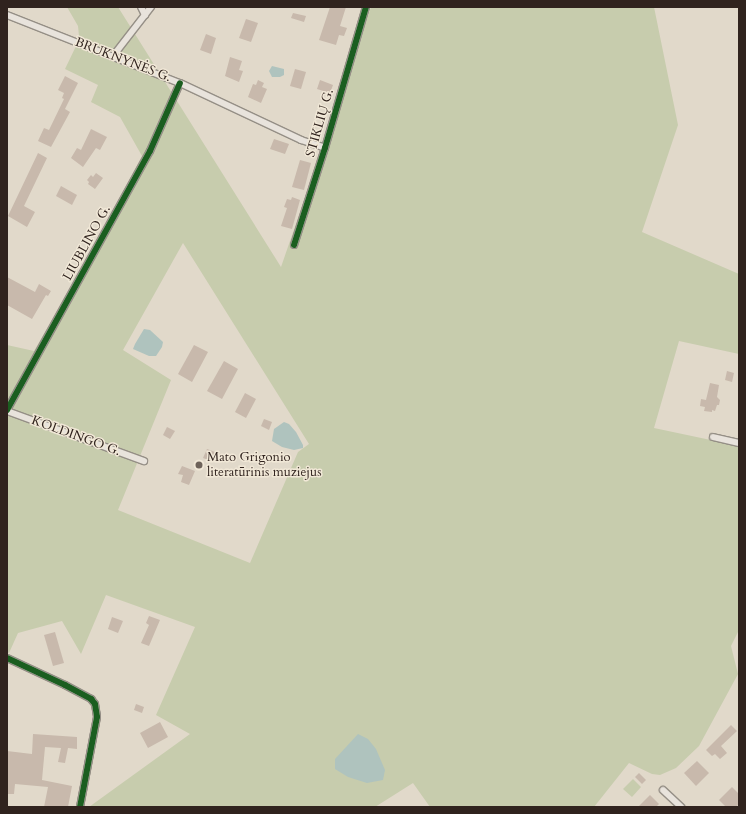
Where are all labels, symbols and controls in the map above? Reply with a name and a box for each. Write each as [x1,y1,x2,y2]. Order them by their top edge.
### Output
street label: BRUKNYNĖS G. [73,35,173,85]
street label: STIKLIŲ G. [303,87,337,159]
street label: LIUBLINO G. [60,203,114,283]
street label: KOLDINGO G. [29,413,123,459]
place label: Mato Grigonio literatūrinis muziejus [207,450,321,481]
marker: Mato Grigonio literatūrinis muziejus [194,460,204,470]

